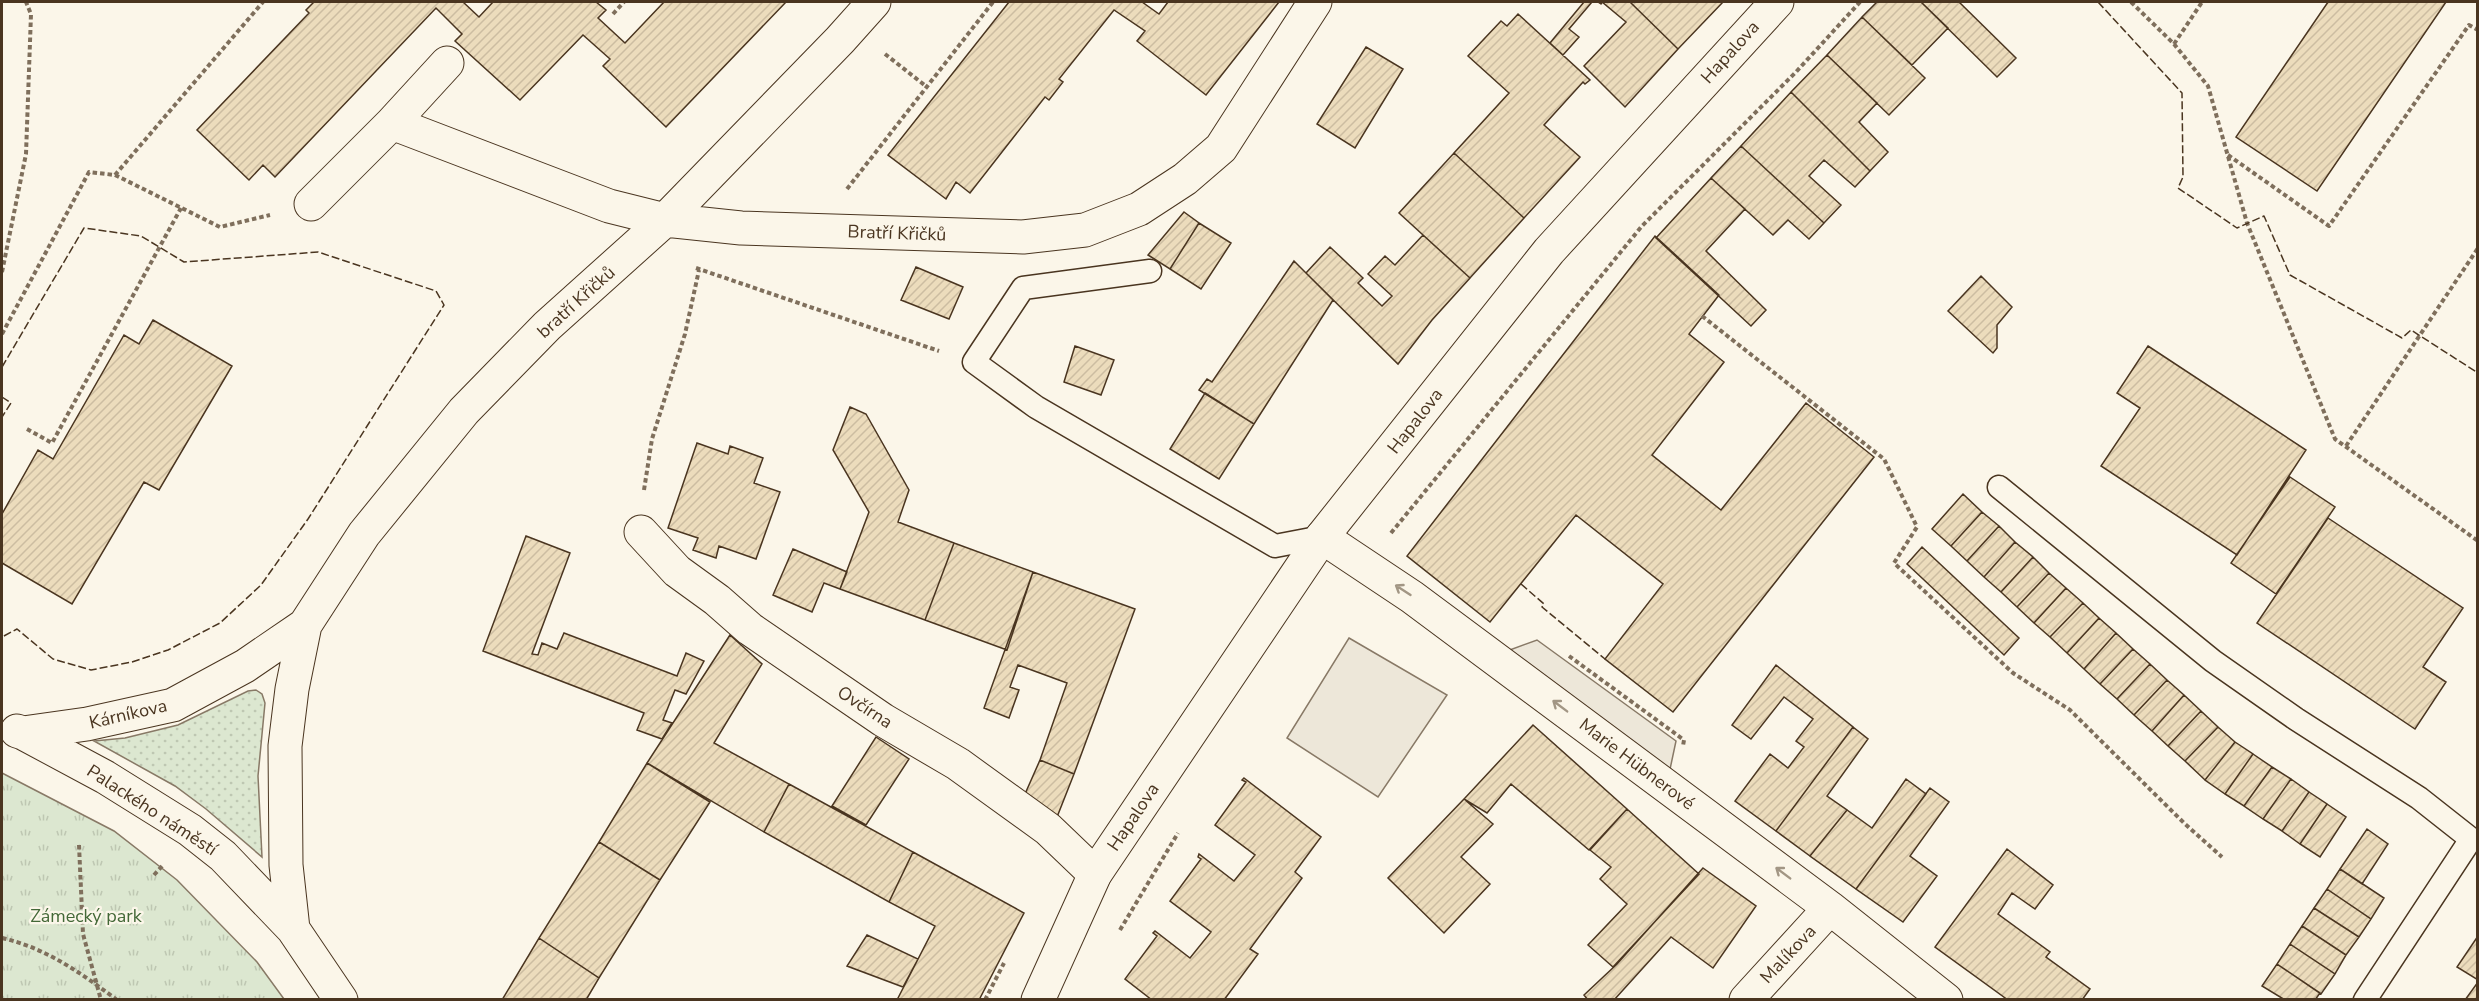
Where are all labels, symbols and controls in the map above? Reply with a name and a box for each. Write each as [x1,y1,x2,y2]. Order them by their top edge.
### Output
street label: Hapalova [1695,15,1765,89]
street label: Bratří Křičků [847,219,947,247]
street label: bratří Křičků [532,261,620,343]
street label: Hapalova [1382,383,1448,459]
one-way arrow [1395,584,1412,596]
street label: Ovčírna [833,680,897,734]
street label: Kárníkova [87,693,169,735]
one-way arrow [1552,700,1568,713]
street label: Marie Hübnerové [1574,713,1700,815]
street label: Palackého náměstí [82,759,222,862]
street label: Hapalova [1102,778,1164,856]
one-way arrow [1776,867,1792,880]
park label: Zámecký park [30,904,143,928]
street label: Malíkova [1755,919,1821,989]

